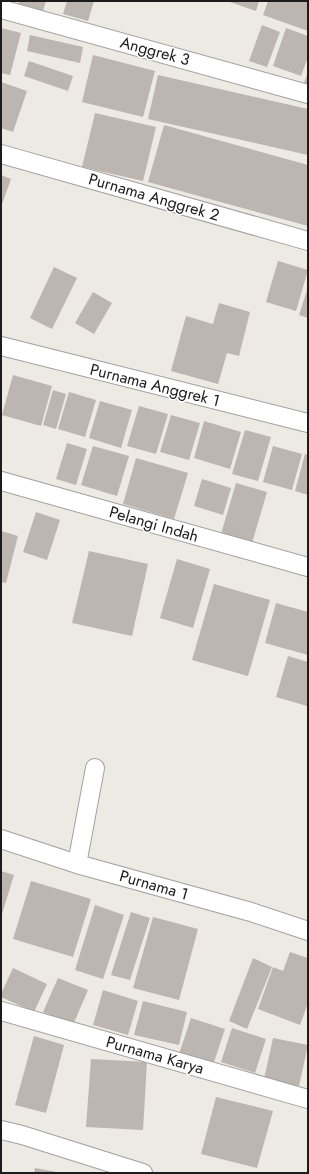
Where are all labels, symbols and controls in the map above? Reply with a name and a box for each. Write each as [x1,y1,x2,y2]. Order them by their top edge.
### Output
street label: Anggrek 3 [118,31,193,71]
street label: Purnama Anggrek 2 [86,167,222,227]
street label: Purnama Anggrek 1 [88,358,222,412]
street label: Pelangi Indah [107,500,201,548]
street label: Purnama 1 [117,864,191,906]
street label: Purnama Karya [103,1030,207,1080]

